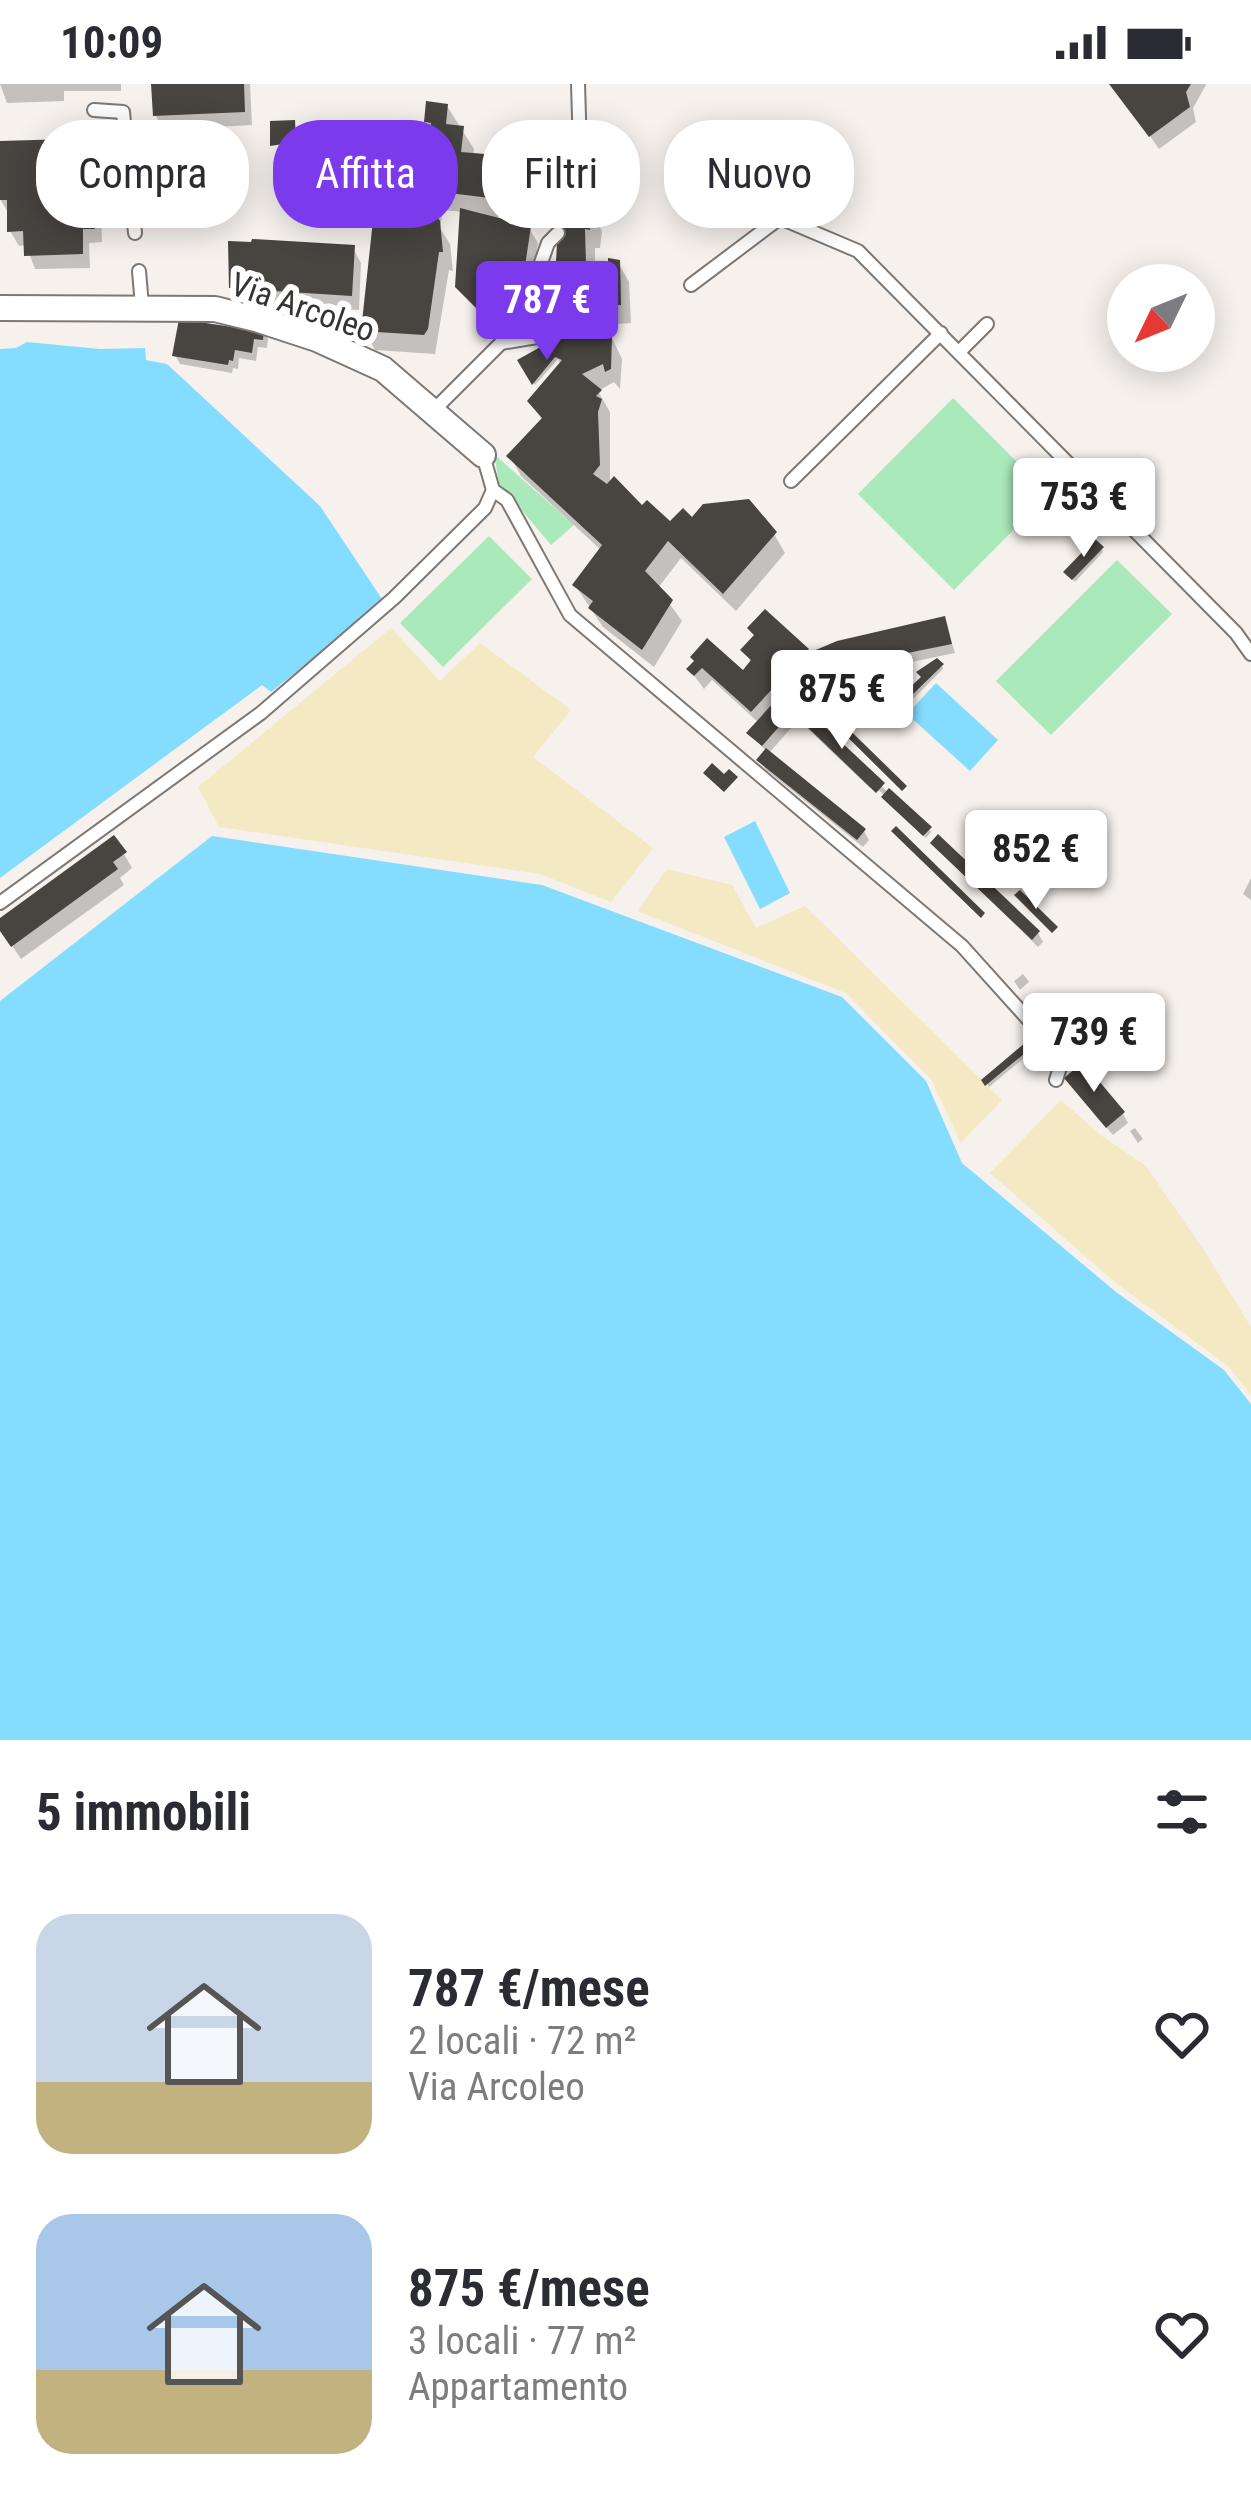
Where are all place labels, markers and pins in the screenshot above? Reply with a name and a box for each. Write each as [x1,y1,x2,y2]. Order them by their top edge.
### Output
pin: 787 € [463,261,631,363]
pin: 753 € [1000,458,1168,560]
pin: 875 € [758,650,926,752]
pin: 852 € [952,810,1120,912]
pin: 739 € [1010,993,1178,1095]

